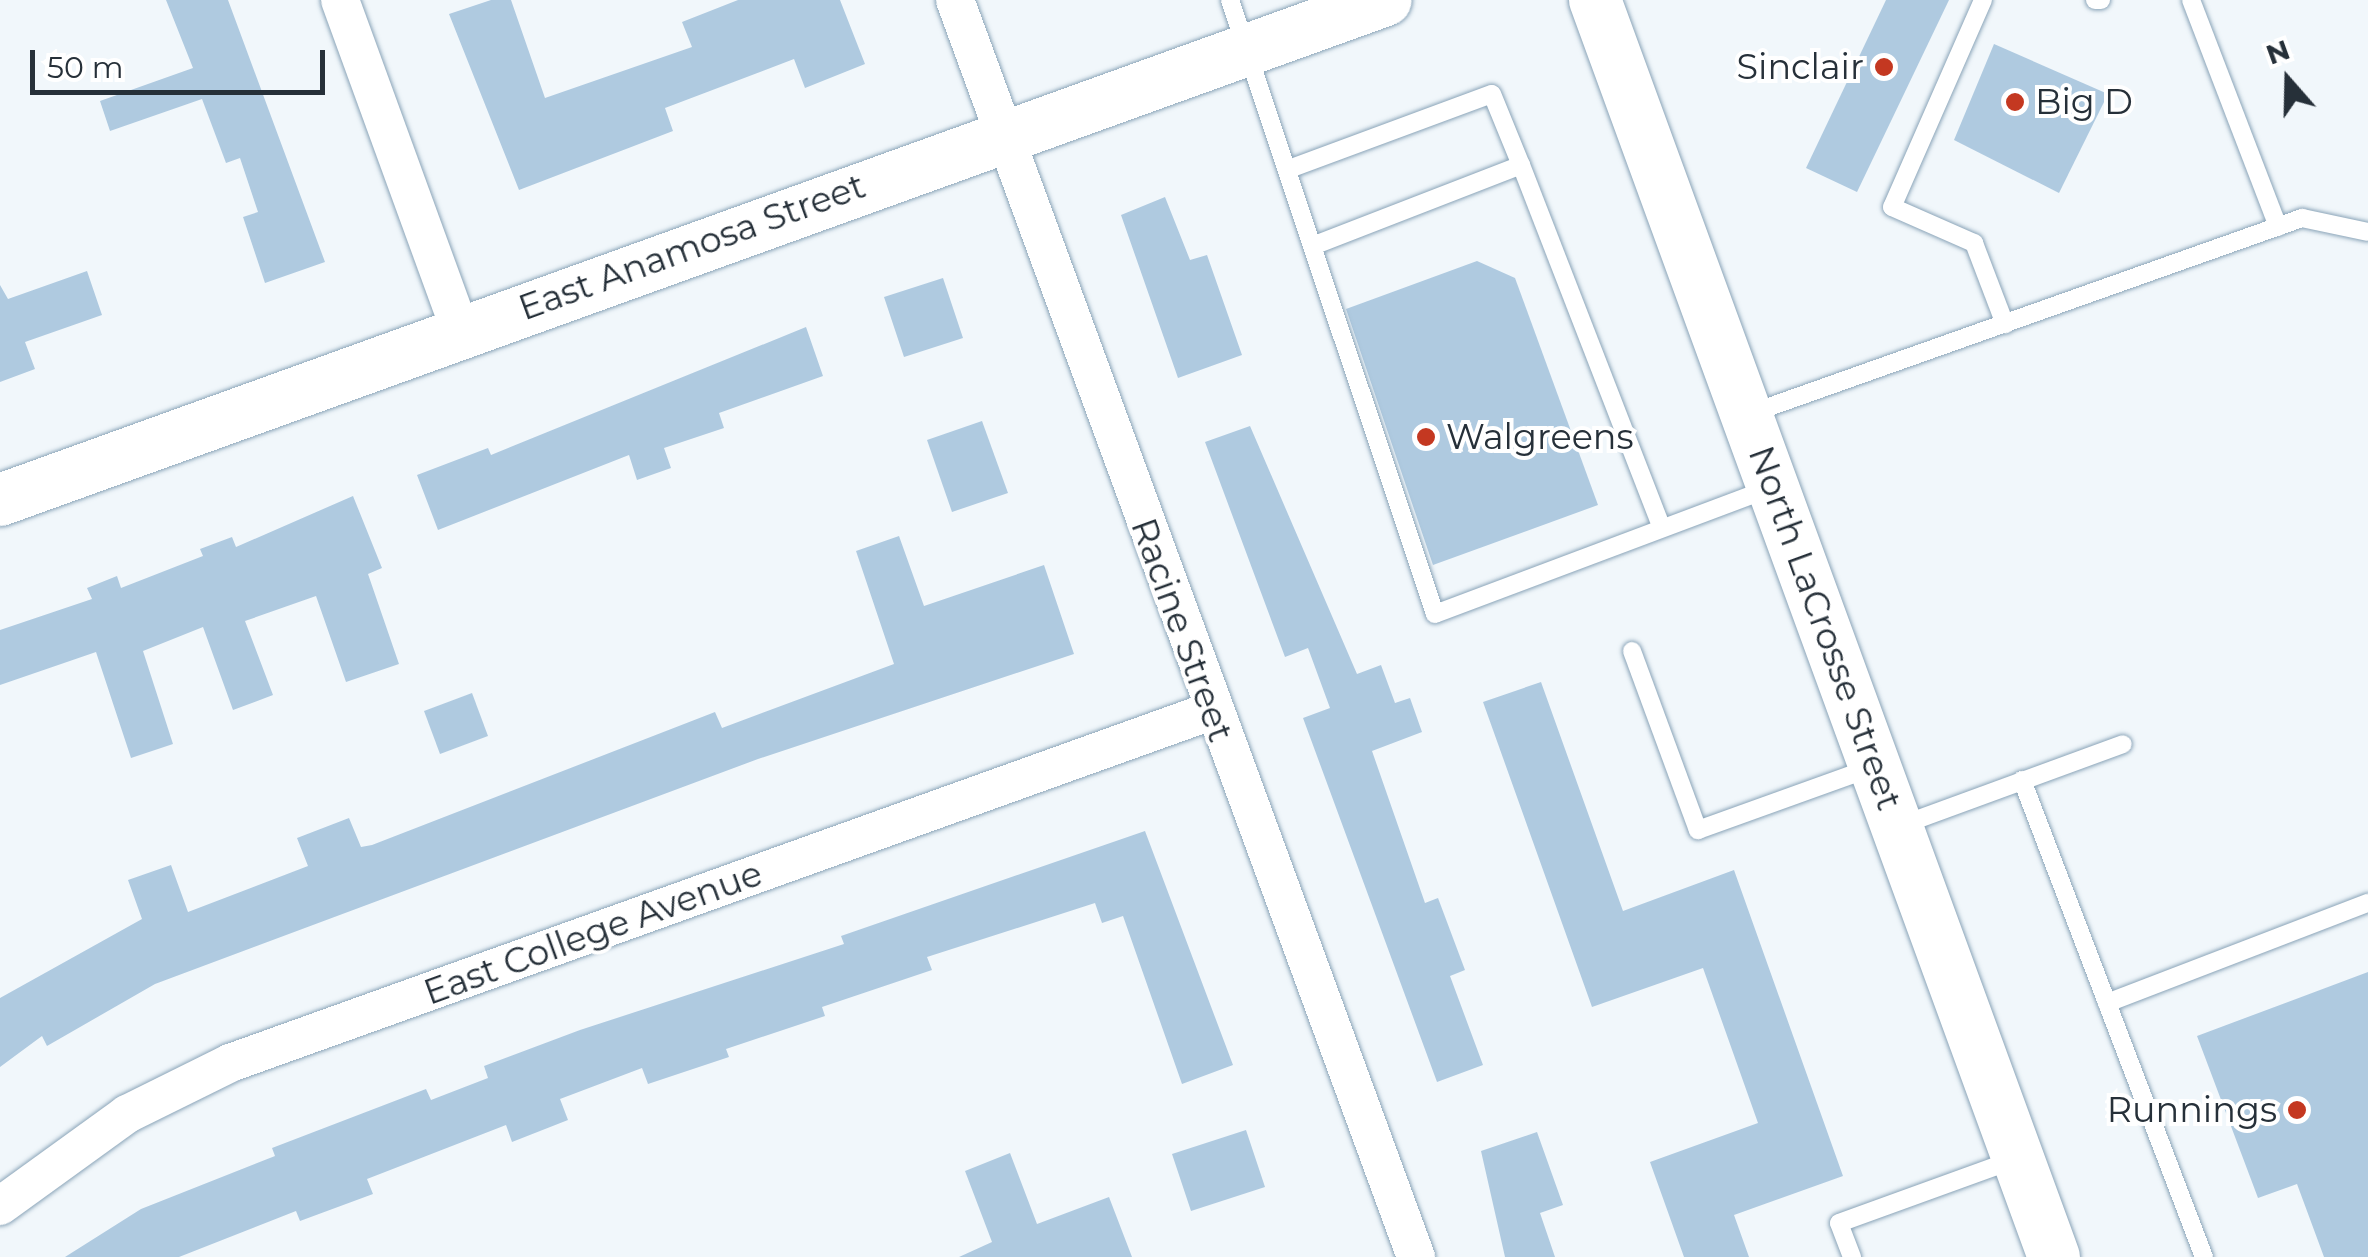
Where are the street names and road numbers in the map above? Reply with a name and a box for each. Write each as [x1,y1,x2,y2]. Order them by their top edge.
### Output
street label: East Anamosa Street [513,165,871,329]
street label: North LaCrosse Street [1740,440,1910,816]
street label: Racine Street [1122,513,1242,747]
street label: East College Avenue [418,852,768,1014]

